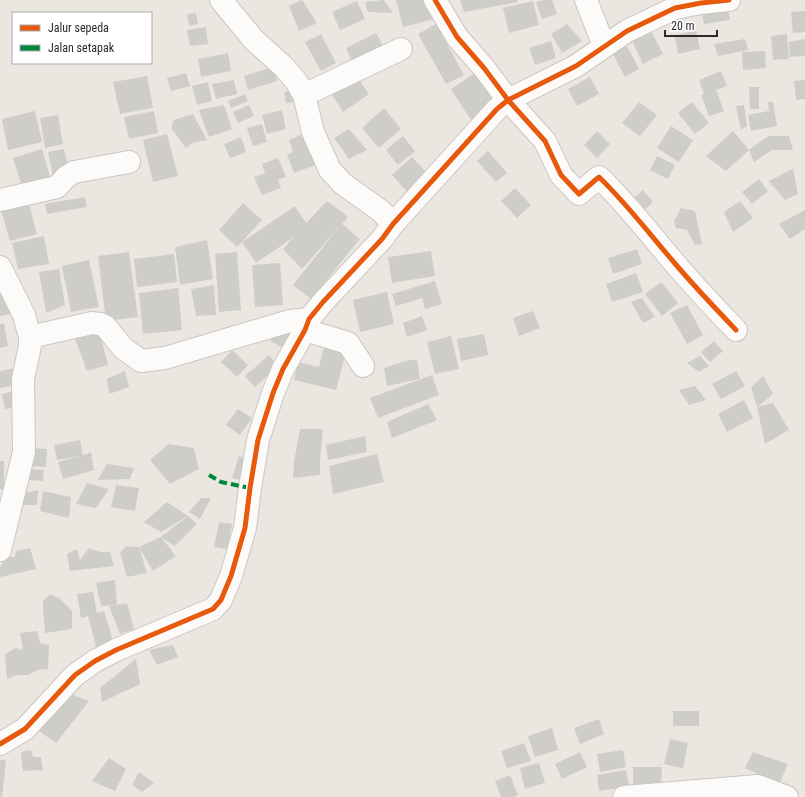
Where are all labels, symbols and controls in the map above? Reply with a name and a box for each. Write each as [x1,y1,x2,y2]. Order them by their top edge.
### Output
legend [12,12,152,64]
scale bar [665,12,717,38]
text: 20 m [671,19,695,33]
text: Jalur sepeda [48,21,109,35]
text: Jalan setapak [48,41,115,55]

